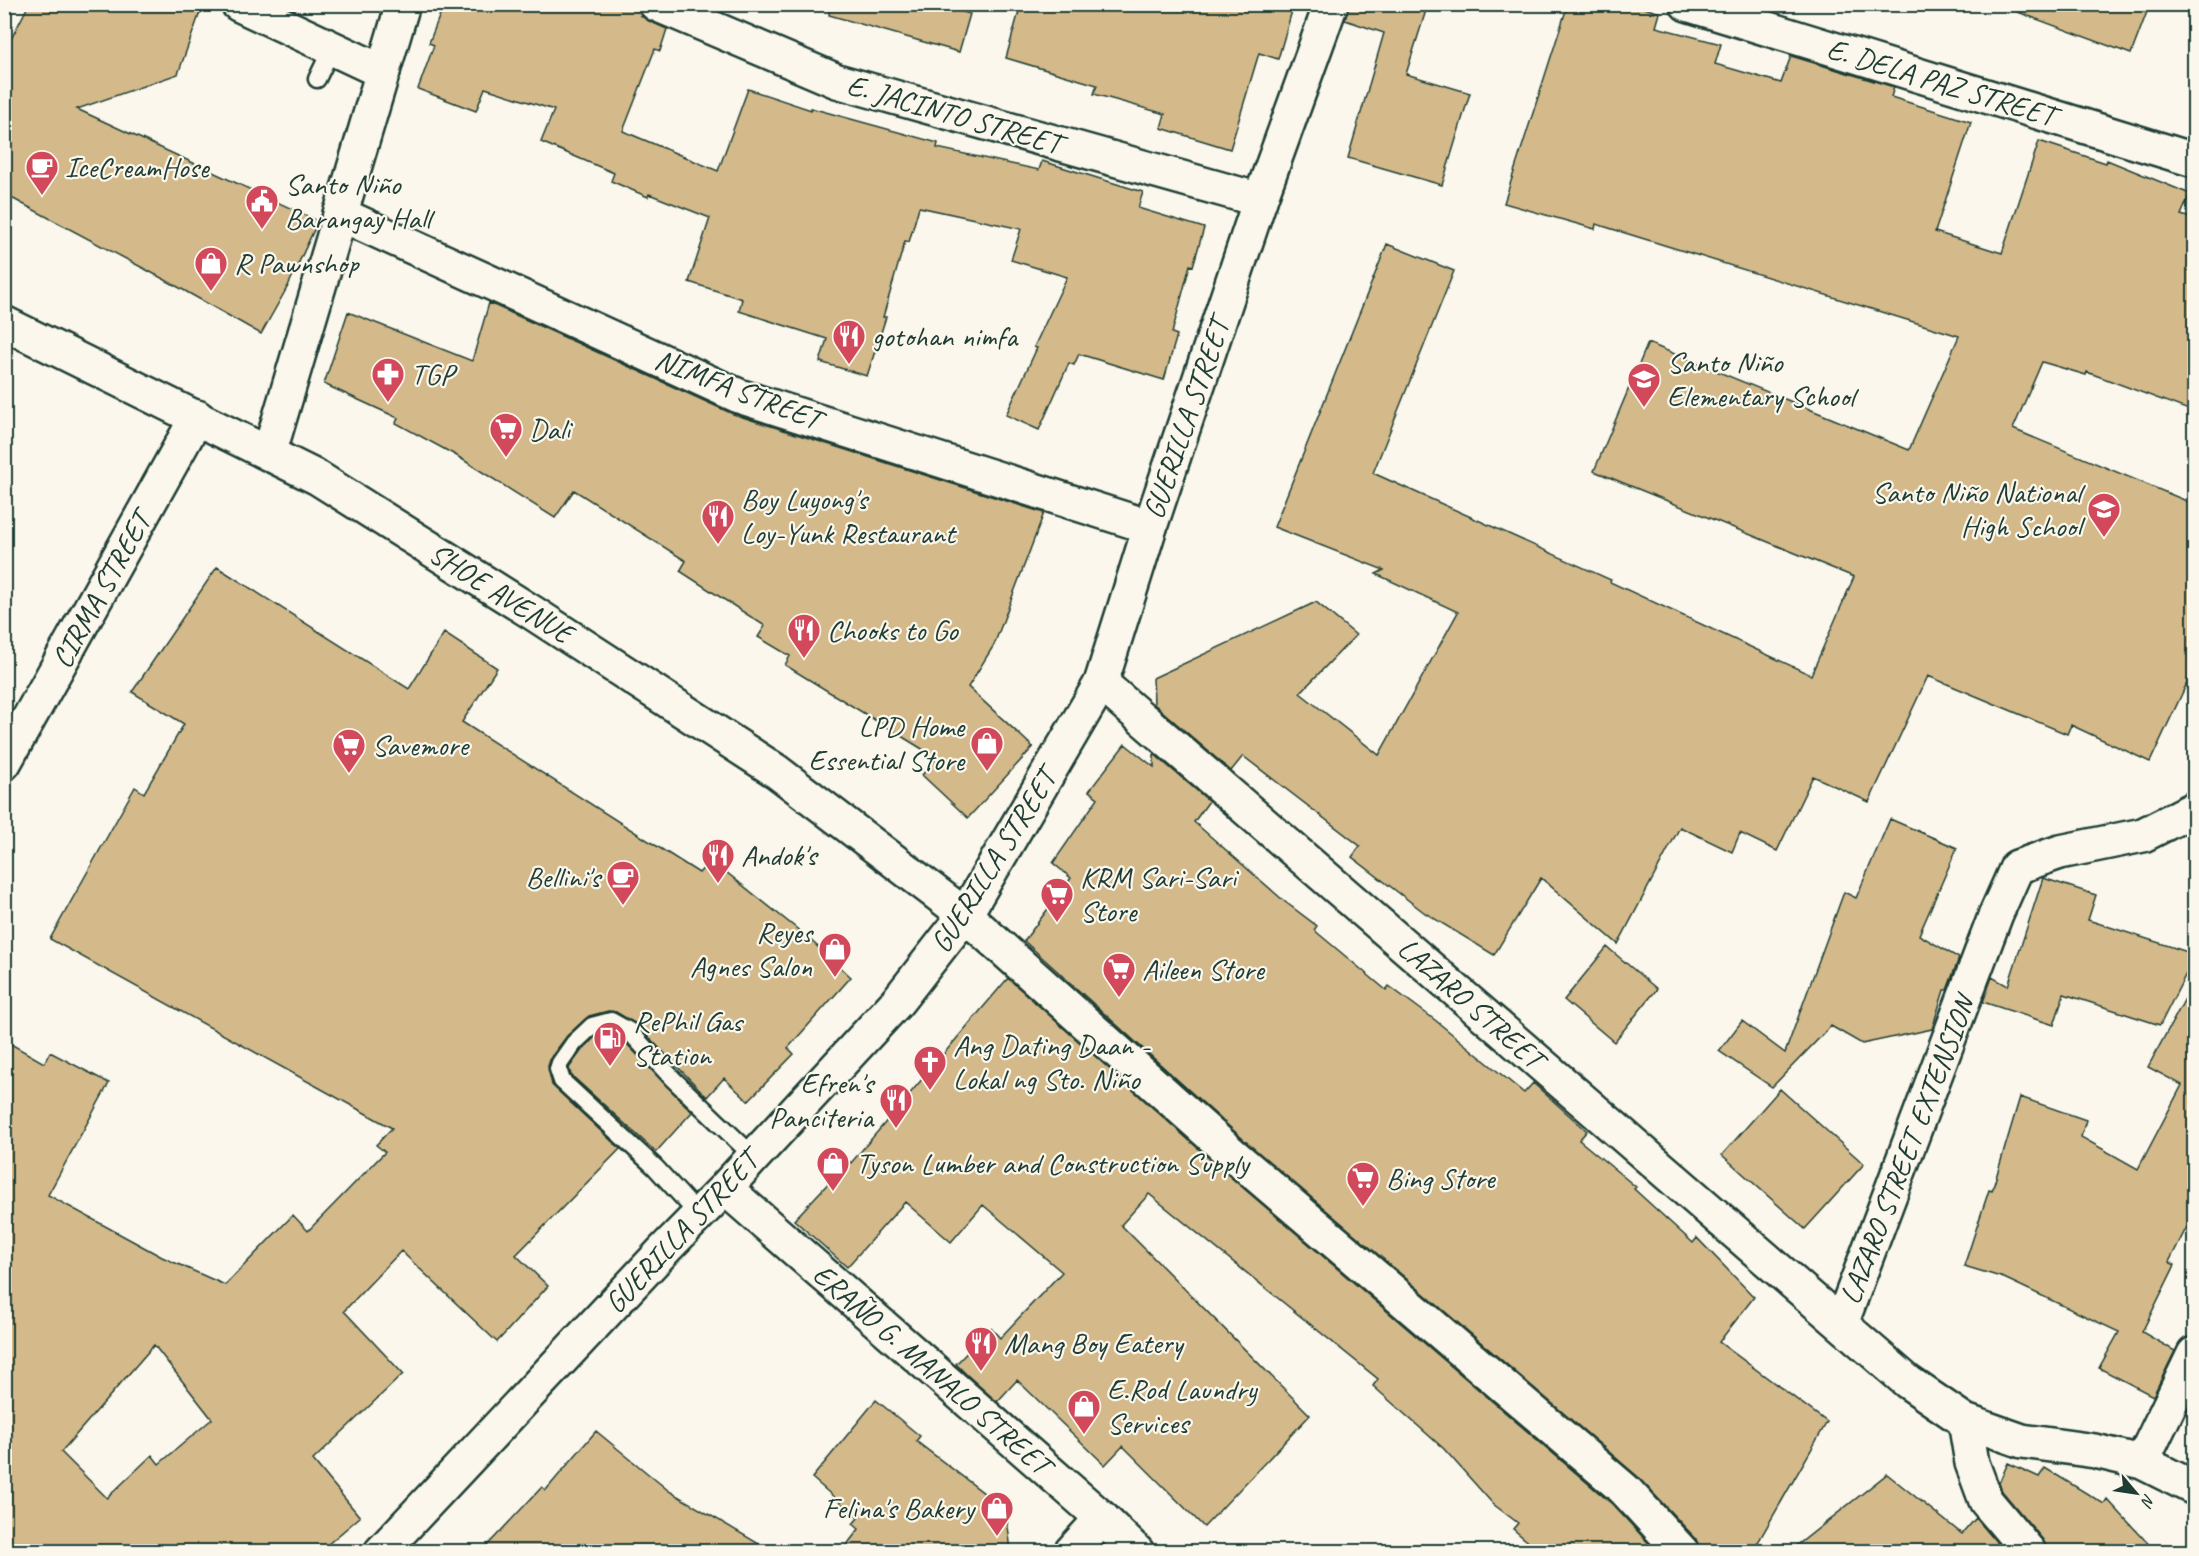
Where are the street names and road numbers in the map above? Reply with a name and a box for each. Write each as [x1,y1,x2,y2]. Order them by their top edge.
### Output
street label: E. DELA PAZ STREET [1823,29,2066,137]
street label: E. JACINTO STREET [843,65,1072,165]
street label: GUERILLA STREET [1134,307,1240,524]
street label: NIMFA STREET [650,340,832,440]
street label: CIRMA STREET [43,500,162,675]
street label: SHOE AVENUE [422,534,583,654]
street label: GUERILLA STREET [922,756,1068,959]
street label: LAZARO STREET [1390,929,1557,1081]
street label: LAZARO STREET EXTENSION [1831,987,1985,1309]
street label: GUERILLA STREET [596,1138,771,1321]
street label: ERAÑO G. MANALO STREET [805,1255,1064,1487]

